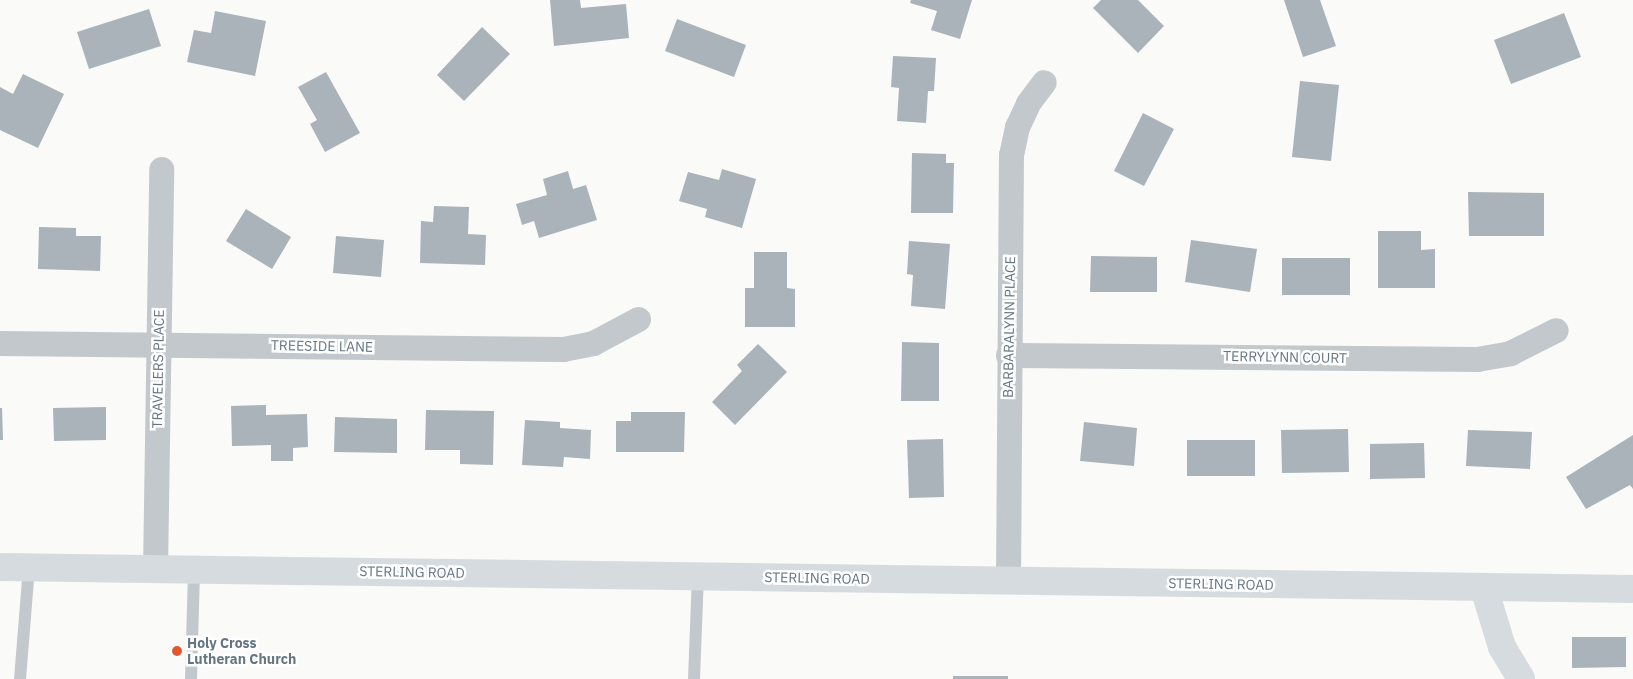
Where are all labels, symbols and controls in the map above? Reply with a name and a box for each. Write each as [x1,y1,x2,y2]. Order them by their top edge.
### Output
street label: BARBARALYNN PLACE [999,256,1019,398]
street label: TRAVELERS PLACE [149,309,167,429]
street label: TREESIDE LANE [271,337,373,355]
street label: TERRYLYNN COURT [1223,348,1347,366]
street label: STERLING ROAD [359,563,465,581]
street label: STERLING ROAD [764,569,870,587]
street label: STERLING ROAD [1168,575,1274,593]
place label: Holy Cross Lutheran Church [187,635,296,668]
marker: Holy Cross Lutheran Church [171,645,183,657]

